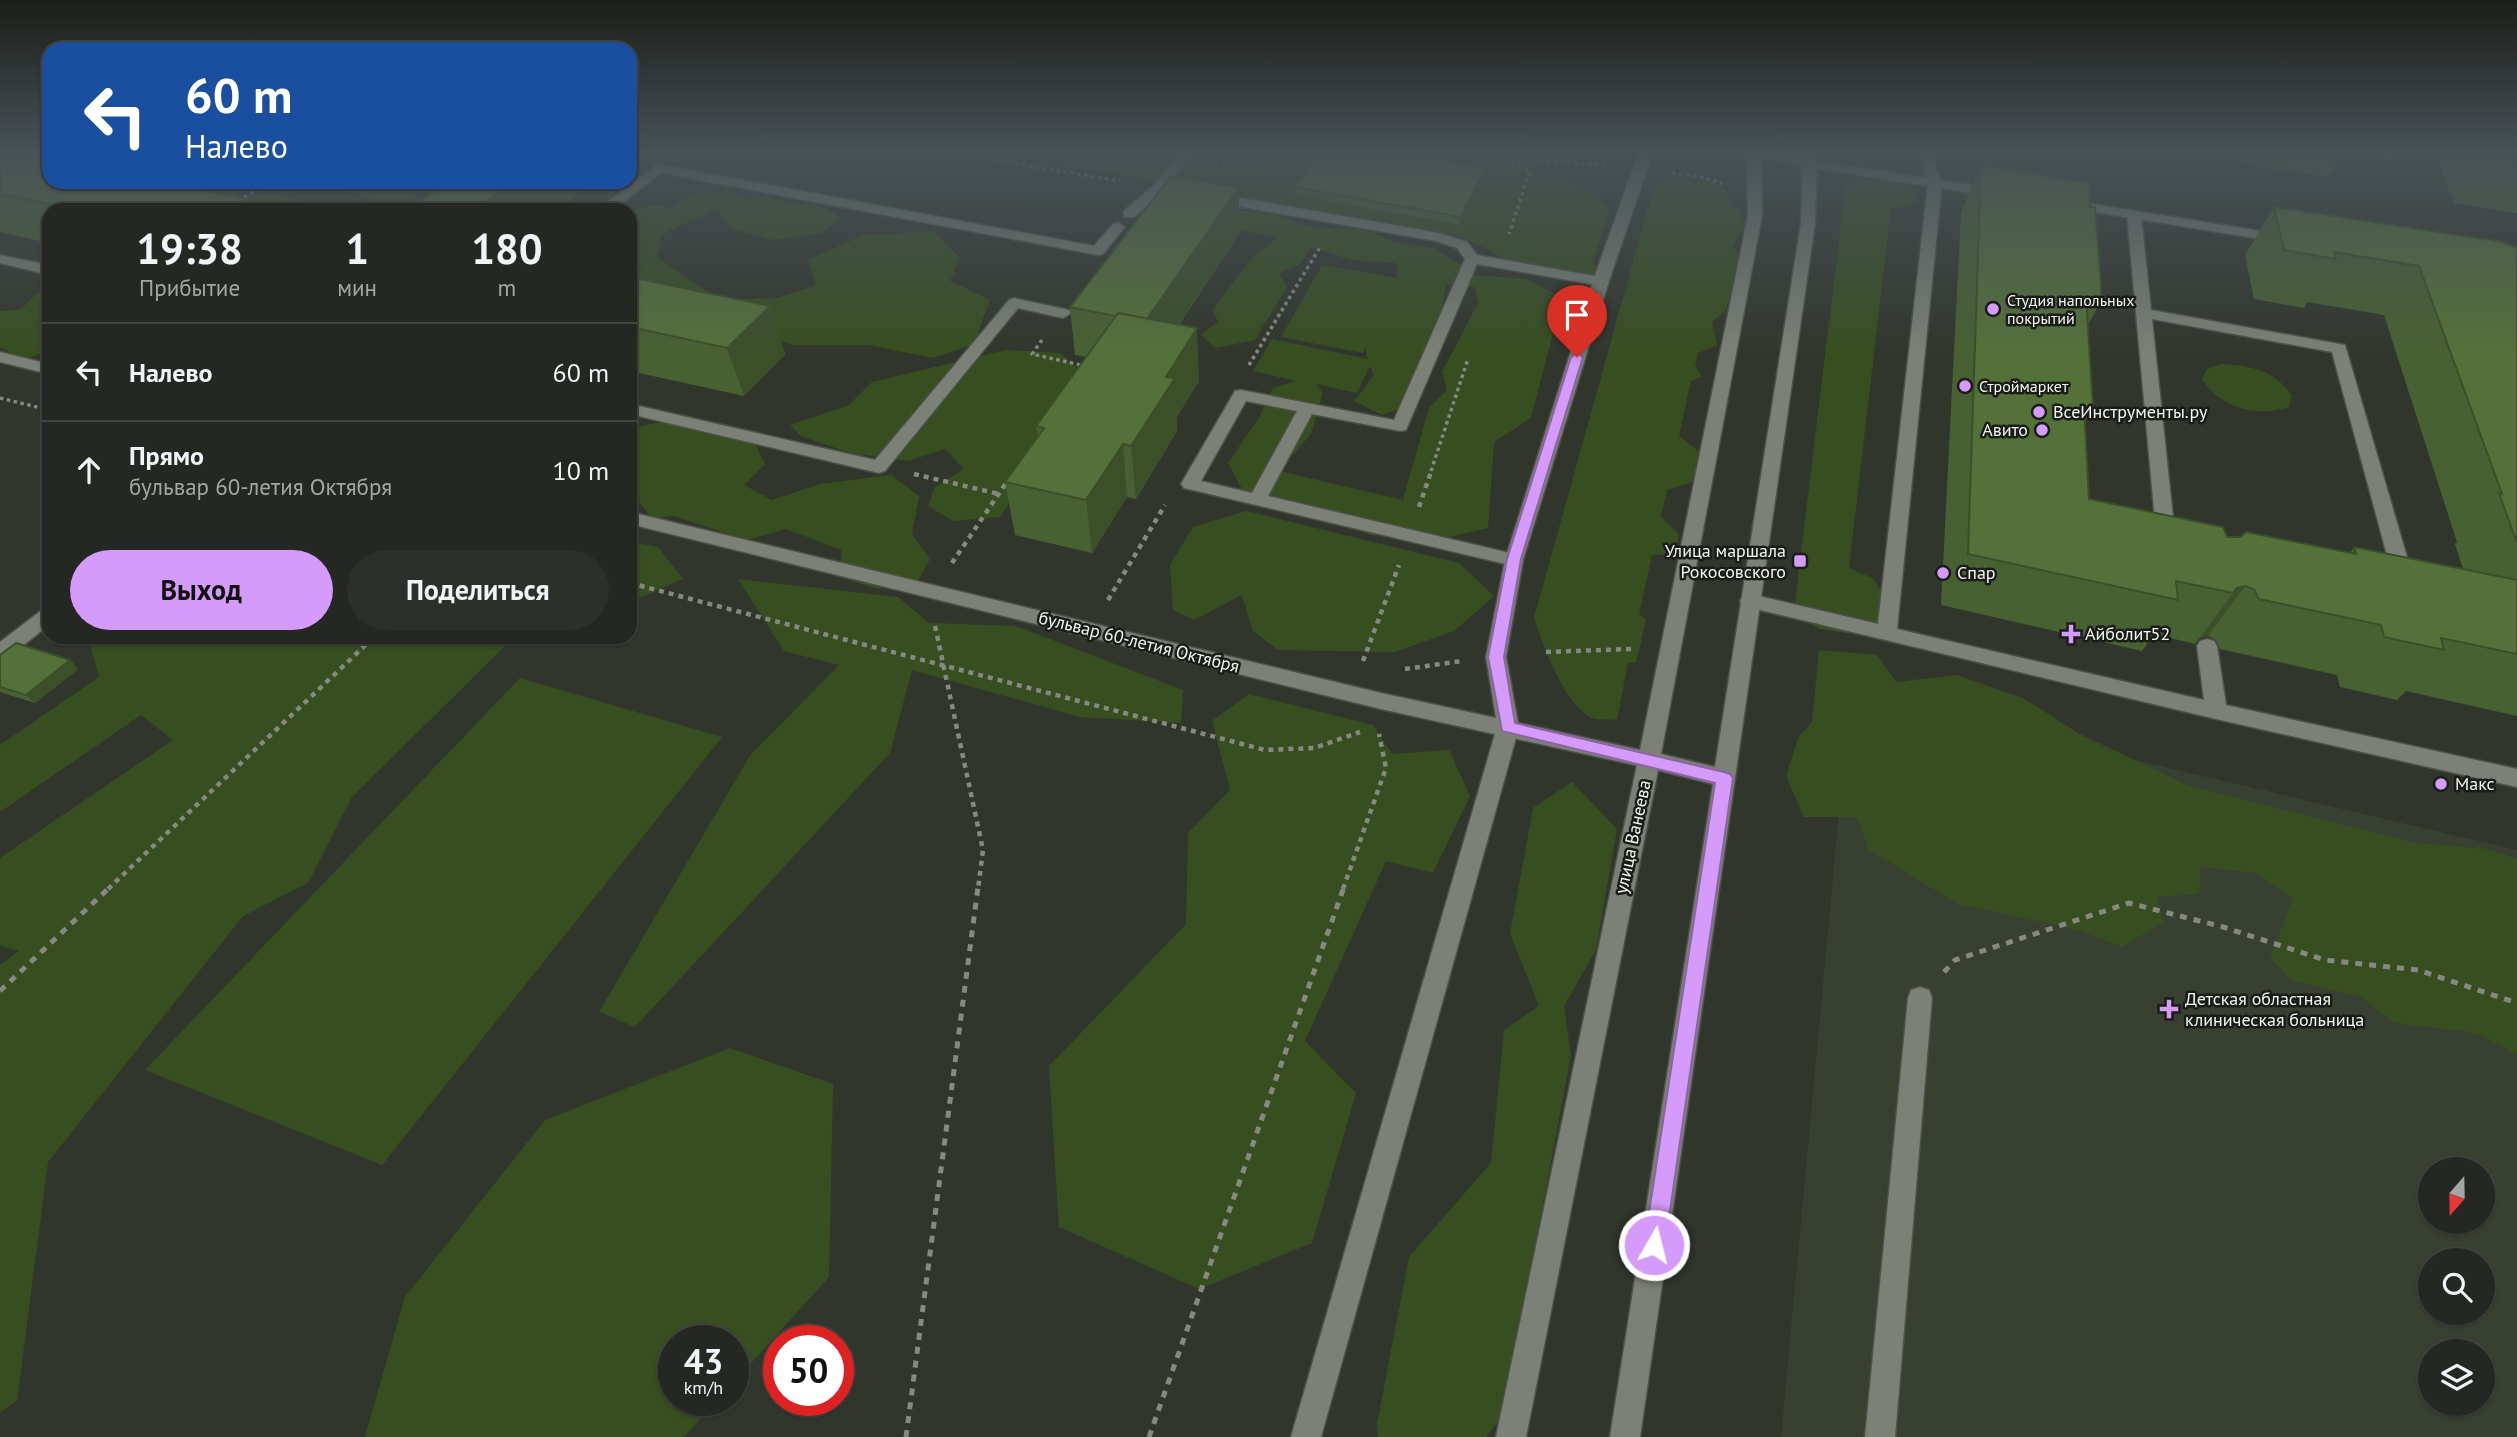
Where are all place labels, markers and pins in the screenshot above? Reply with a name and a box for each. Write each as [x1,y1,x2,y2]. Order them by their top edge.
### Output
pin [1547,285,1607,357]
place label: Студия напольных покрытий [2007,290,2135,328]
marker: Студия напольных покрытий [1985,301,2001,317]
place label: Строймаркет [1979,376,2069,396]
marker: Строймаркет [1957,378,1973,394]
place label: ВсеИнструменты.ру [2053,400,2208,423]
marker: ВсеИнструменты.ру [2031,404,2047,420]
place label: Авито [1982,418,2028,441]
marker: Авито [2034,422,2050,438]
place label: Улица маршала Рокосовского [1665,539,1786,583]
marker: Улица маршала Рокосовского [1792,553,1808,569]
place label: Спар [1957,561,1996,584]
marker: Спар [1935,565,1951,581]
place label: Айболит52 [2085,622,2170,645]
marker: Айболит52 [2063,626,2079,642]
place label: Макс [2455,772,2495,795]
marker: Макс [2433,776,2449,792]
place label: Детская областная клиническая больница [2185,987,2364,1031]
marker: Детская областная клиническая больница [2159,999,2179,1019]

